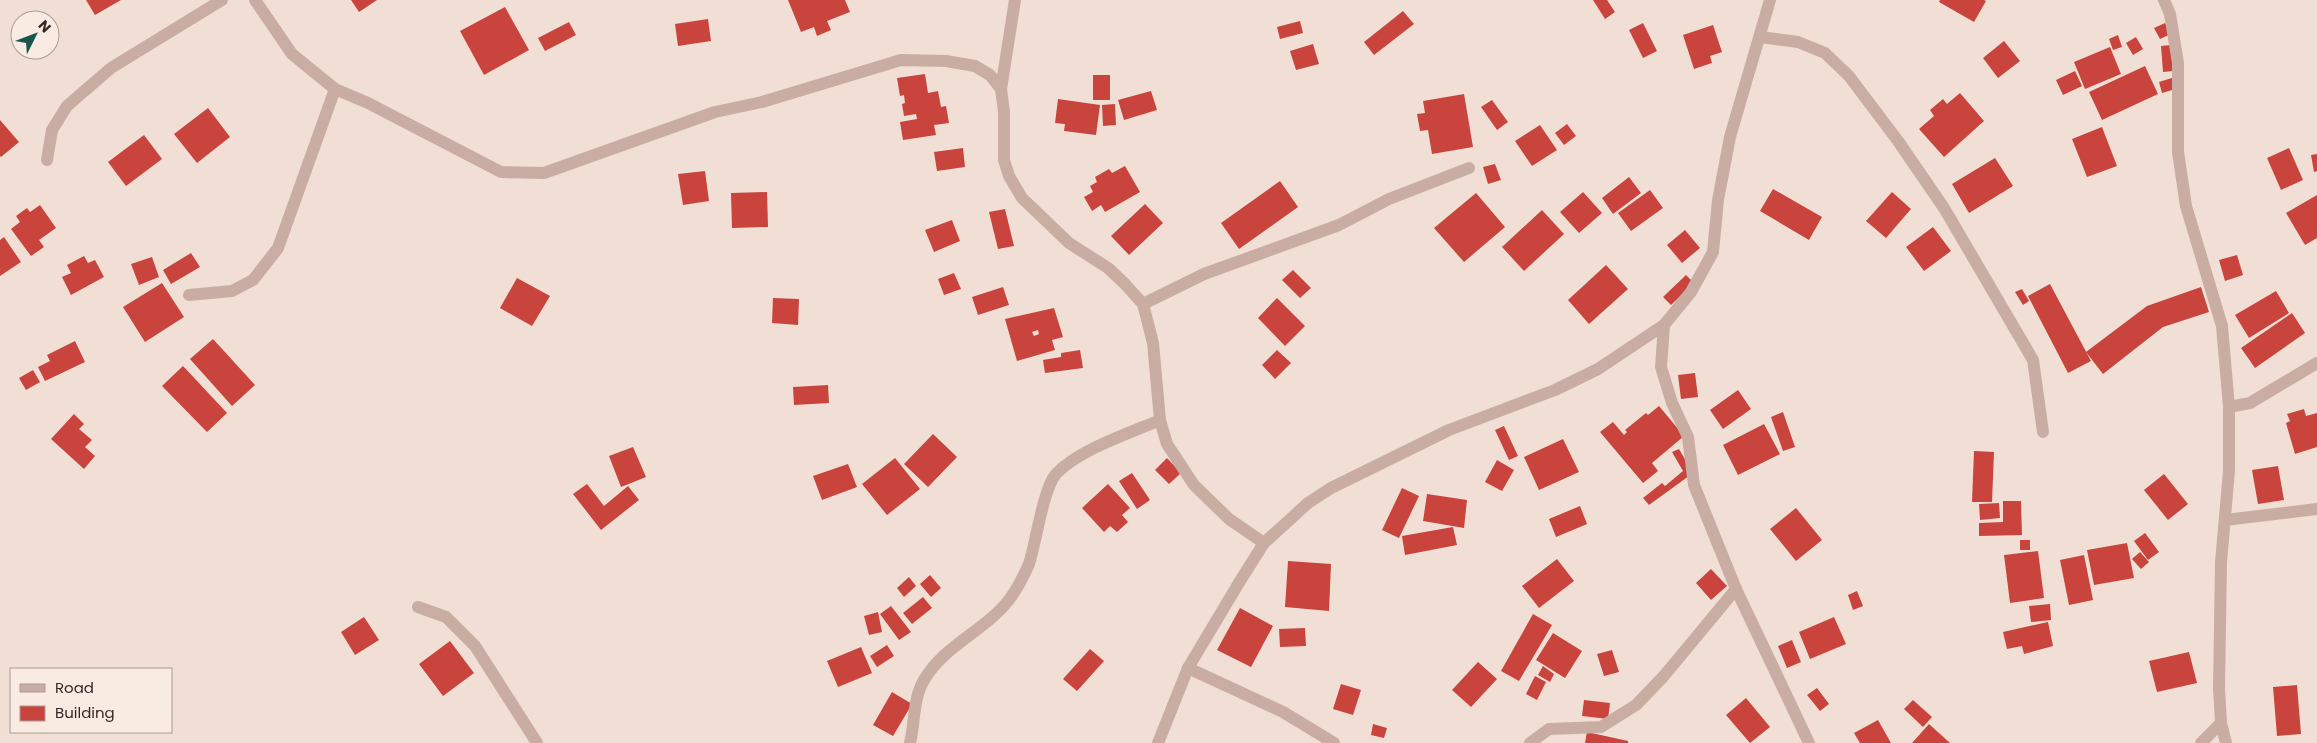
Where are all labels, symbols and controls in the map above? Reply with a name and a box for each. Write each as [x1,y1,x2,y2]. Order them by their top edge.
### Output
north arrow [10,10,60,60]
text: N [34,16,56,37]
legend [10,668,172,733]
text: Road [55,677,94,698]
text: Building [55,702,115,723]

